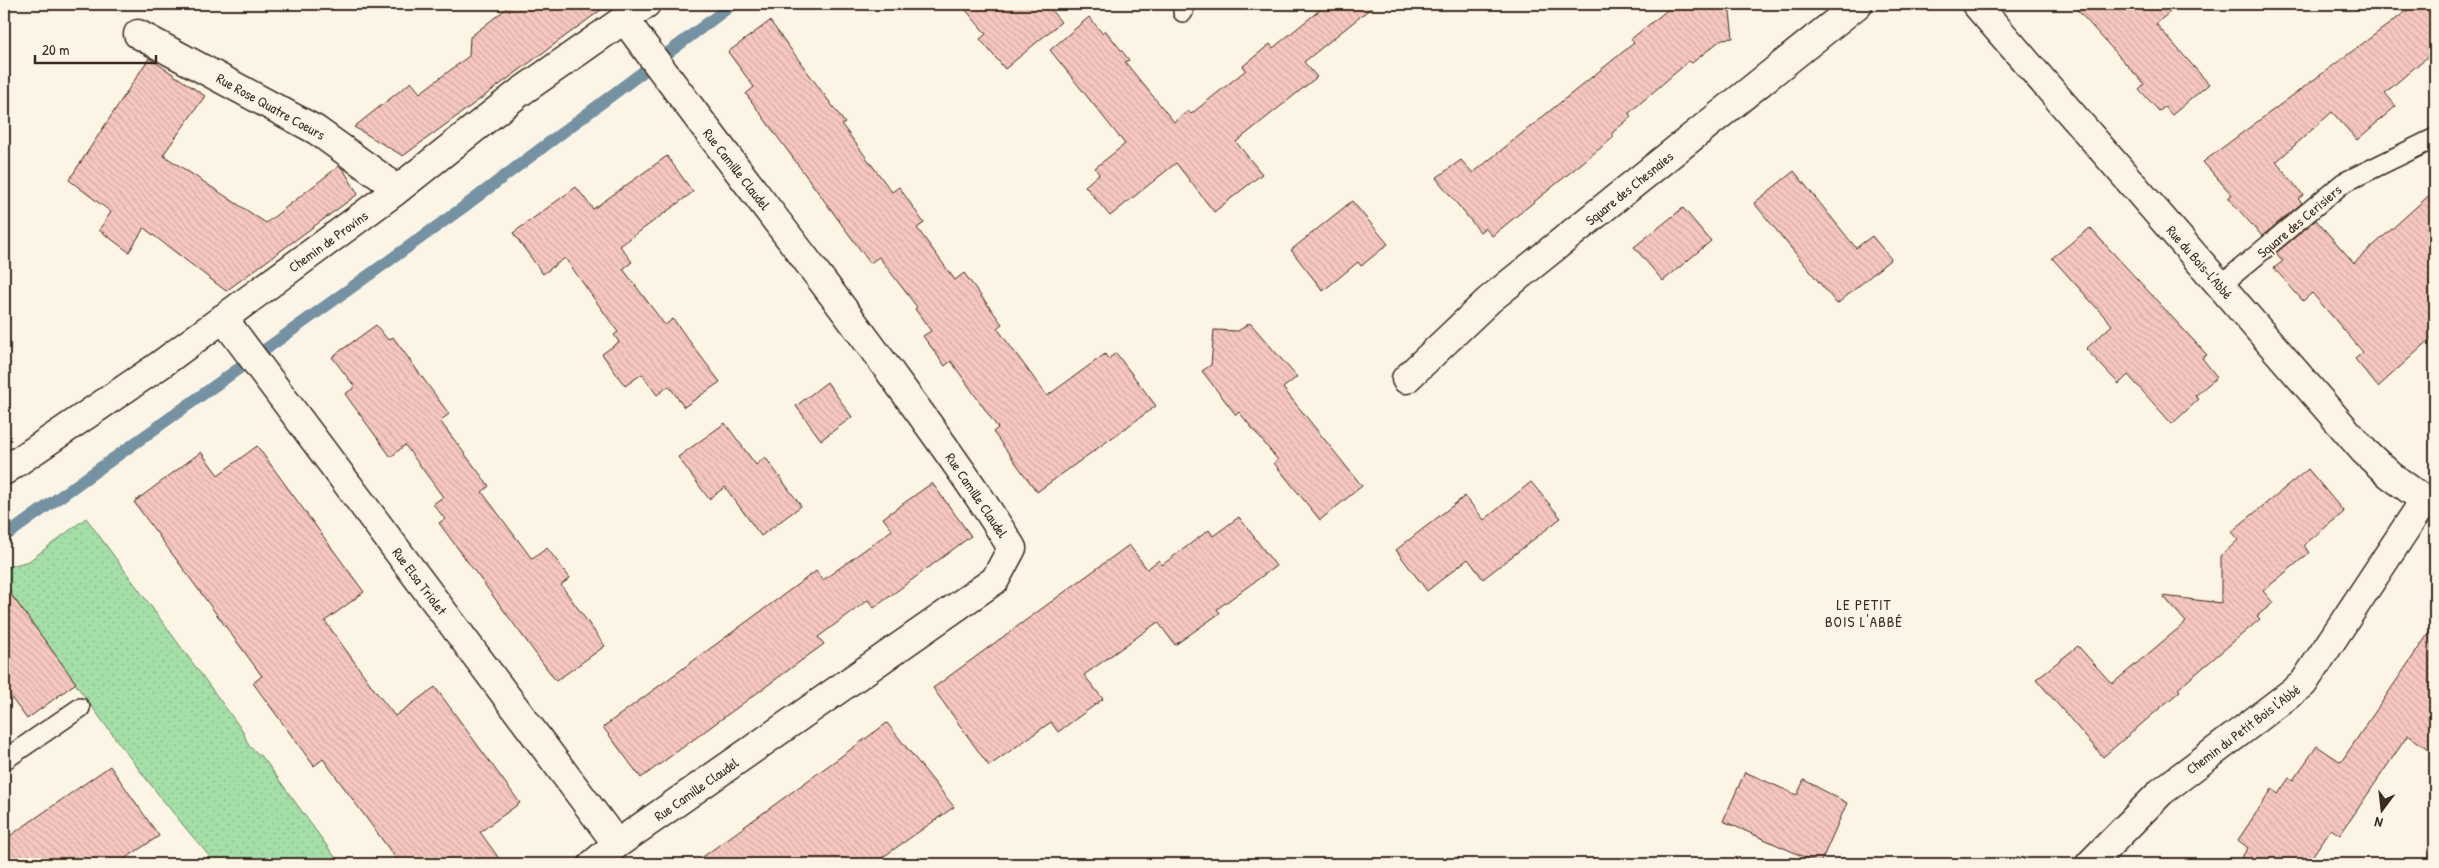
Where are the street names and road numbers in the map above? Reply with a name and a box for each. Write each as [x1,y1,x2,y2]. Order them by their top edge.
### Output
street label: Rue Rose Quatre Coeurs [213,68,329,144]
street label: Rue Camille Claudel [699,124,775,214]
street label: Square des Chesnaies [1581,147,1678,230]
street label: Square des Cerisiers [2253,180,2346,263]
street label: Chemin de Provins [284,206,372,276]
street label: Rue du Bois-l'Abbé [2163,221,2238,303]
street label: Rue Camille Claudel [942,449,1013,541]
street label: Rue Elsa Triolet [388,543,452,619]
street label: Chemin du Petit Bois l'Abbé [2182,680,2304,778]
street label: Rue Camille Claudel [650,753,742,825]

